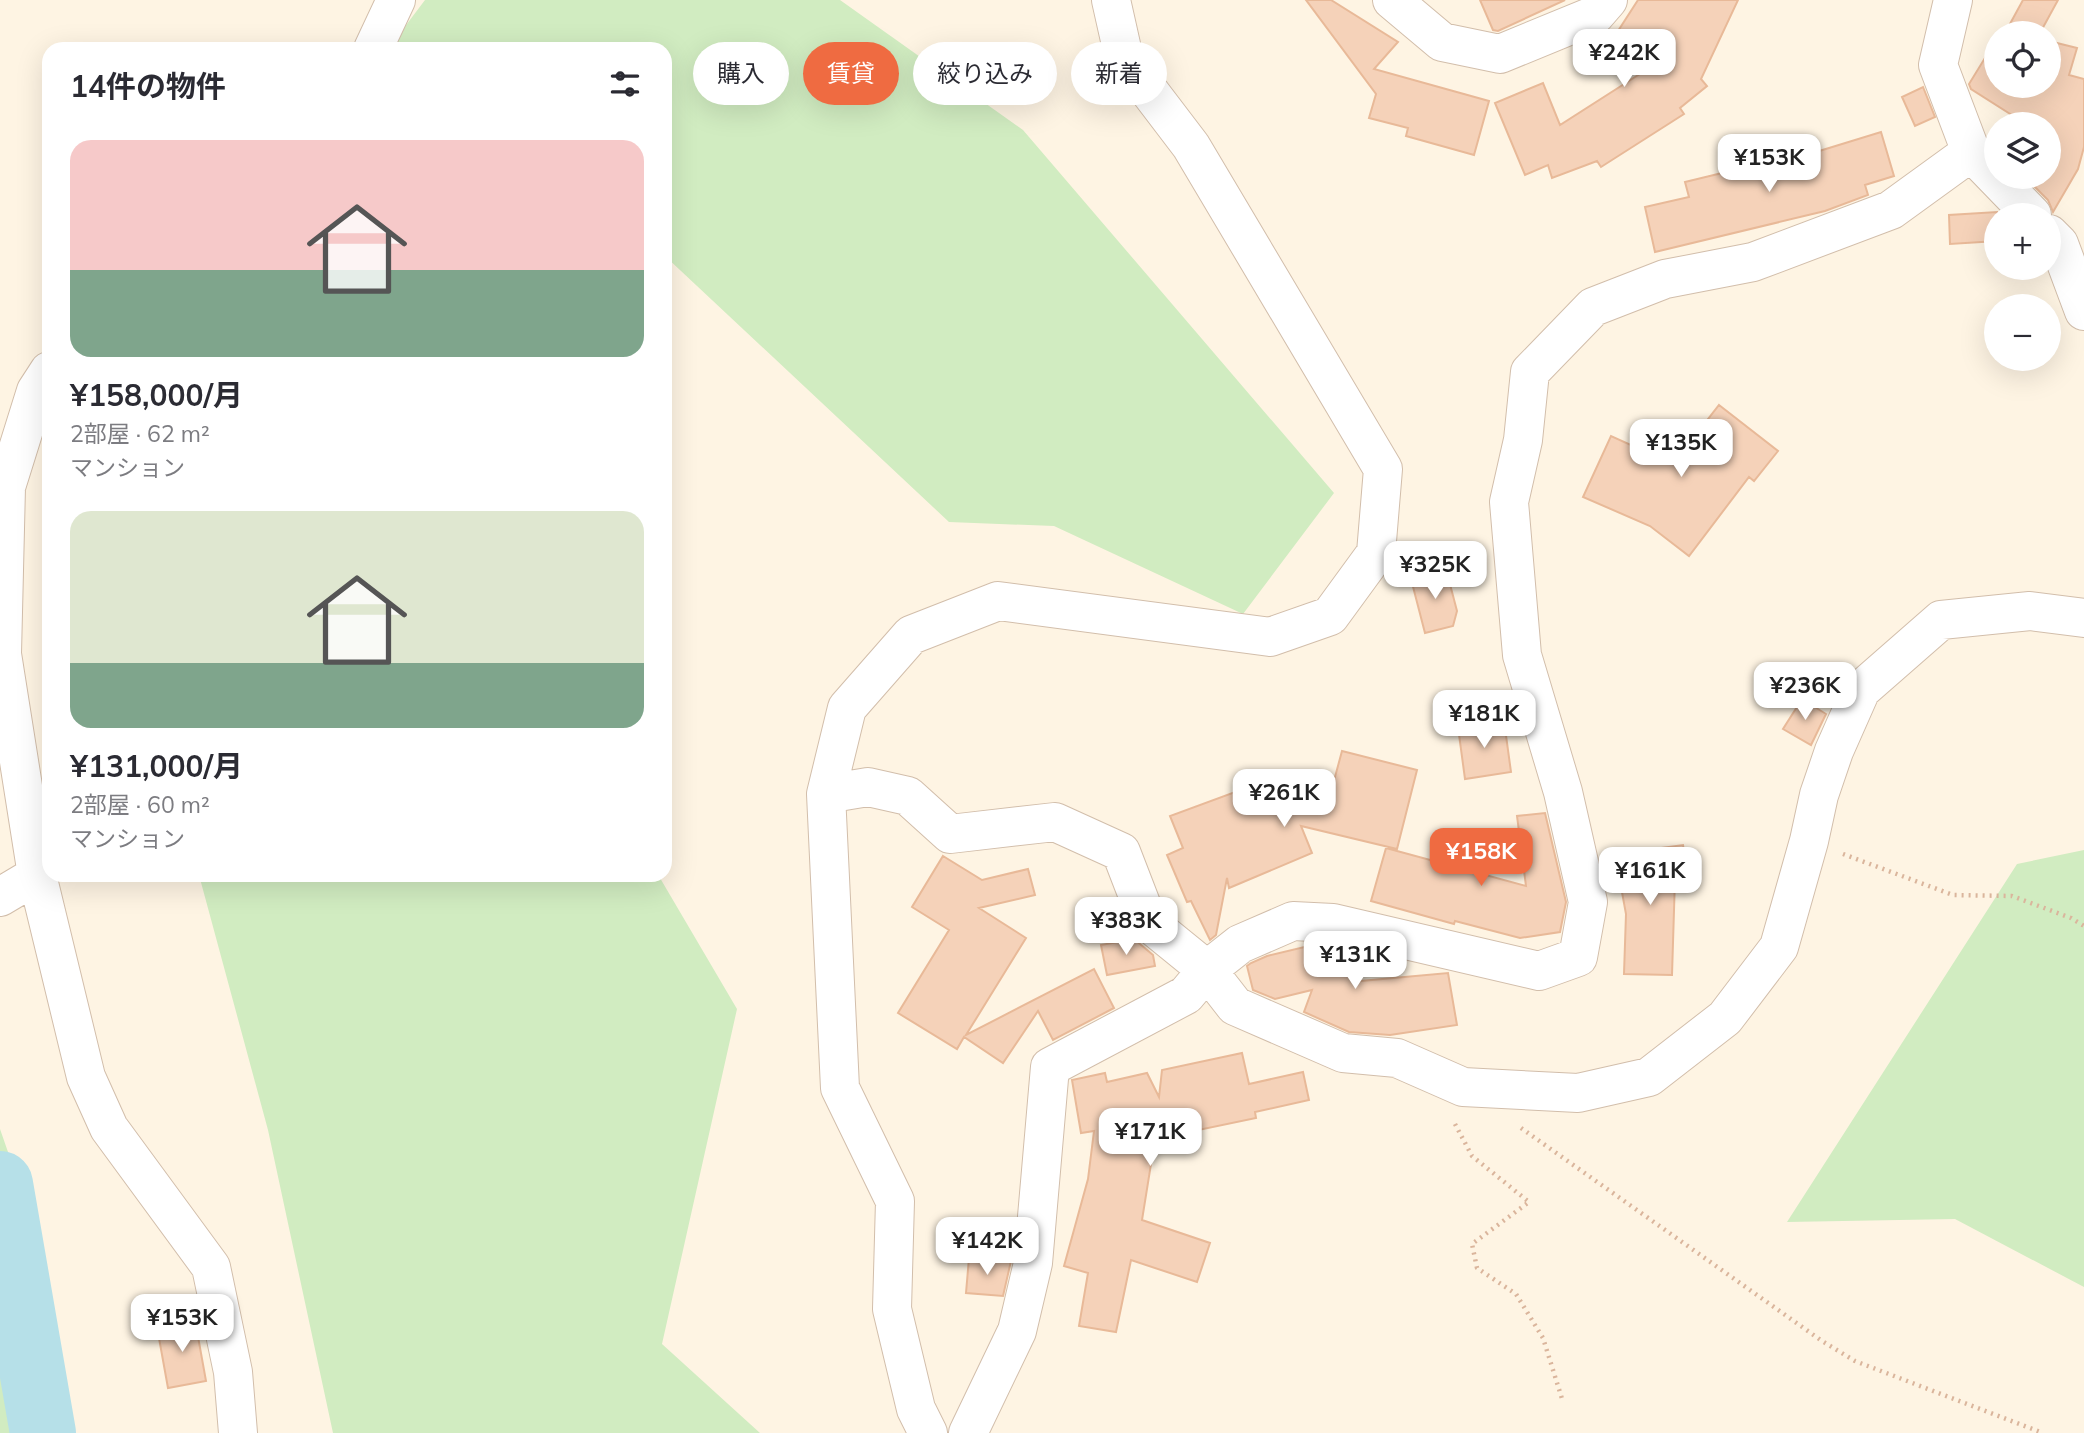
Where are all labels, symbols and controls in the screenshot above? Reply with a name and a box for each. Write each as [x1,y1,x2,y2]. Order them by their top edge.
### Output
map controls [1984,21,2061,371]
button: locate [1984,21,2061,98]
pin: ¥242K [1575,29,1673,89]
text: ¥242K [1589,37,1659,66]
chip: 購入 [693,42,789,105]
chip: 賃貸 [803,42,899,105]
chip: 絞り込み [913,42,1057,105]
chip: 新着 [1071,42,1167,105]
icon: filters [606,65,644,103]
text: 14件の物件 [70,67,226,105]
button: layers [1984,112,2061,189]
pin: ¥153K [1720,134,1818,194]
text: ¥153K [1734,142,1804,171]
icon: home [294,186,420,312]
button: + [1984,203,2061,280]
button: − [1984,294,2061,371]
text: ¥158,000/月 [70,376,243,414]
text: 2部屋 · 62 m² [70,419,210,448]
pin: ¥135K [1632,420,1730,479]
text: ¥135K [1646,427,1716,456]
text: マンション [70,453,185,482]
pin: ¥325K [1386,542,1484,601]
text: ¥325K [1400,549,1470,578]
icon: home [294,557,420,683]
pin: ¥236K [1756,662,1854,722]
text: ¥236K [1770,670,1840,699]
pin: ¥181K [1435,690,1533,750]
text: ¥181K [1449,698,1519,727]
text: ¥131,000/月 [70,747,243,785]
pin: ¥261K [1235,770,1333,829]
text: ¥261K [1249,777,1319,806]
text: 2部屋 · 60 m² [70,790,210,819]
text: マンション [70,824,185,853]
pin: ¥158K [1432,828,1530,888]
text: ¥158K [1446,836,1516,865]
pin: ¥161K [1601,848,1699,907]
text: ¥161K [1615,855,1685,884]
pin: ¥383K [1077,898,1175,957]
text: ¥383K [1091,905,1161,934]
pin: ¥131K [1306,932,1404,991]
text: ¥131K [1320,939,1390,968]
pin: ¥171K [1101,1108,1199,1168]
text: ¥171K [1115,1116,1185,1145]
pin: ¥142K [938,1218,1036,1277]
text: ¥142K [952,1225,1022,1254]
pin: ¥153K [133,1294,231,1354]
text: ¥153K [147,1302,217,1331]

